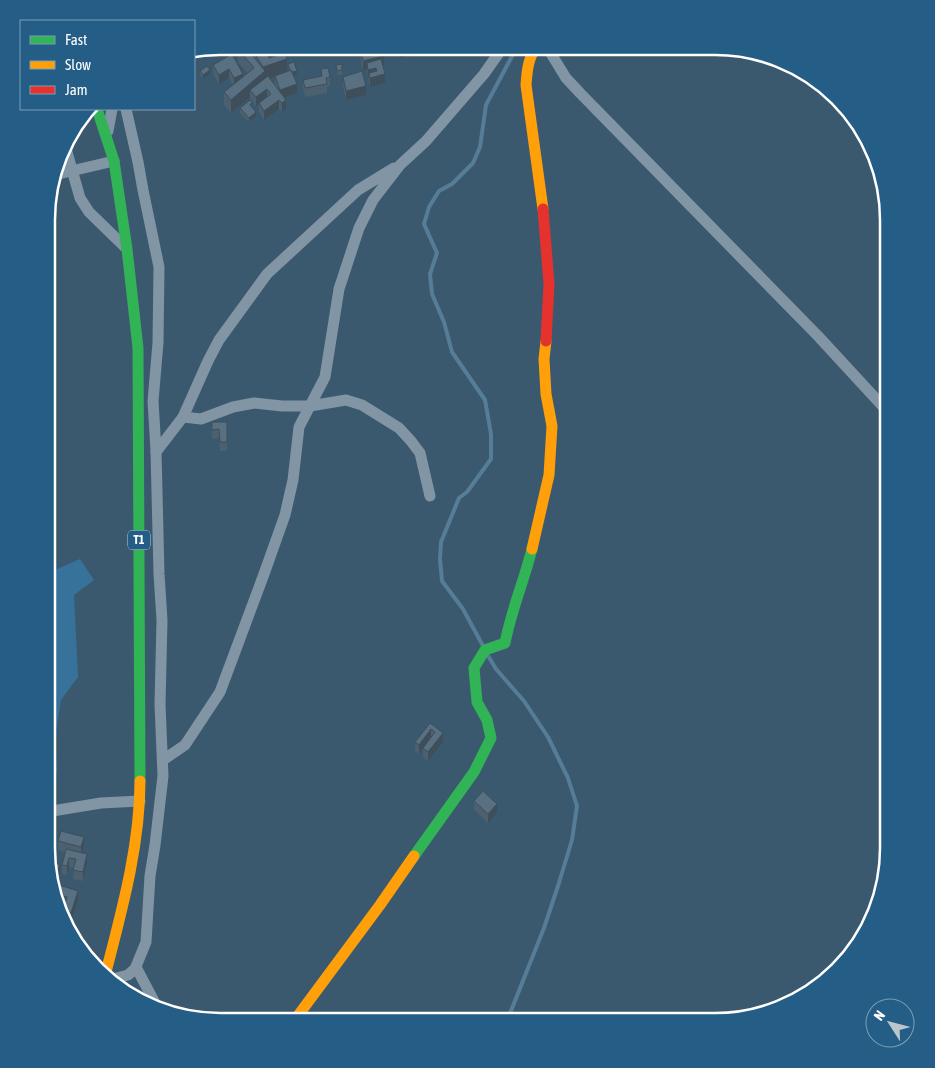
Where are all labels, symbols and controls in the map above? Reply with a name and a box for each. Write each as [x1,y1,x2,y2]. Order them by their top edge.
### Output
legend [20,20,195,110]
text: Fast [65,31,87,48]
text: Slow [65,56,91,73]
text: Jam [65,81,88,98]
road number: T1 [128,530,150,550]
north arrow [865,998,915,1048]
text: N [871,1007,888,1023]

